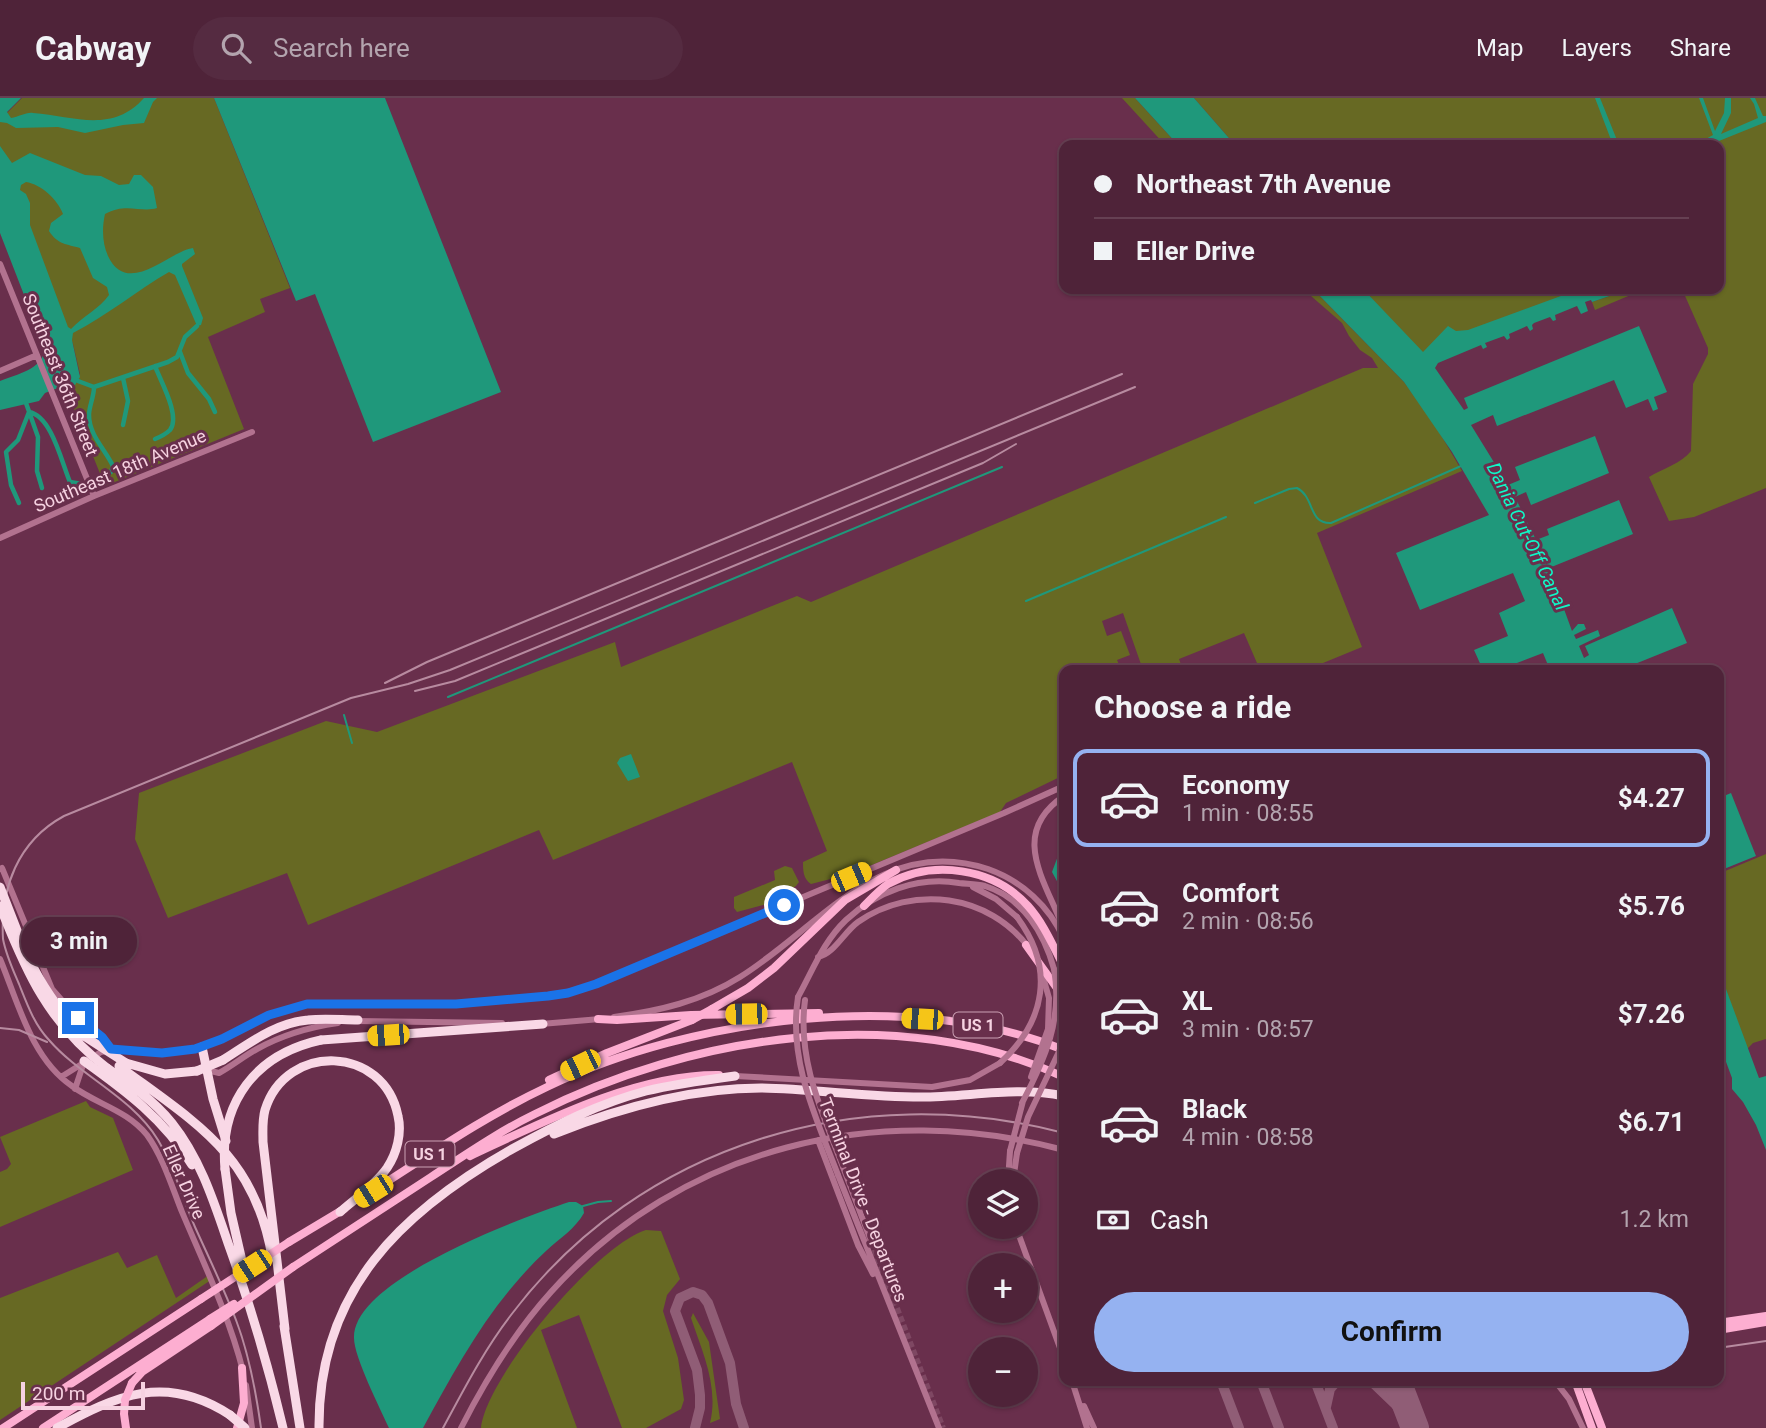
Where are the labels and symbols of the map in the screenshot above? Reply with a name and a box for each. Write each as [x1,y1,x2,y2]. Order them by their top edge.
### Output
street label: Southeast 36th Street [18,290,103,459]
street label: Southeast 18th Avenue [31,425,209,516]
water label: Dania Cut-Off Canal [1482,459,1574,614]
car [828,859,875,895]
route start [768,889,800,921]
callout: 3 min [20,916,136,965]
route end [62,1002,94,1034]
car [725,1003,768,1025]
car [901,1007,944,1031]
road number: US 1 [954,1012,1002,1037]
car [367,1023,410,1047]
car [557,1046,604,1084]
street label: Terminal Drive - Departures [815,1095,912,1305]
street label: Eller Drive [159,1141,210,1222]
road number: US 1 [406,1142,454,1166]
car [350,1171,397,1211]
car [229,1246,276,1286]
scale bar [21,1379,145,1411]

